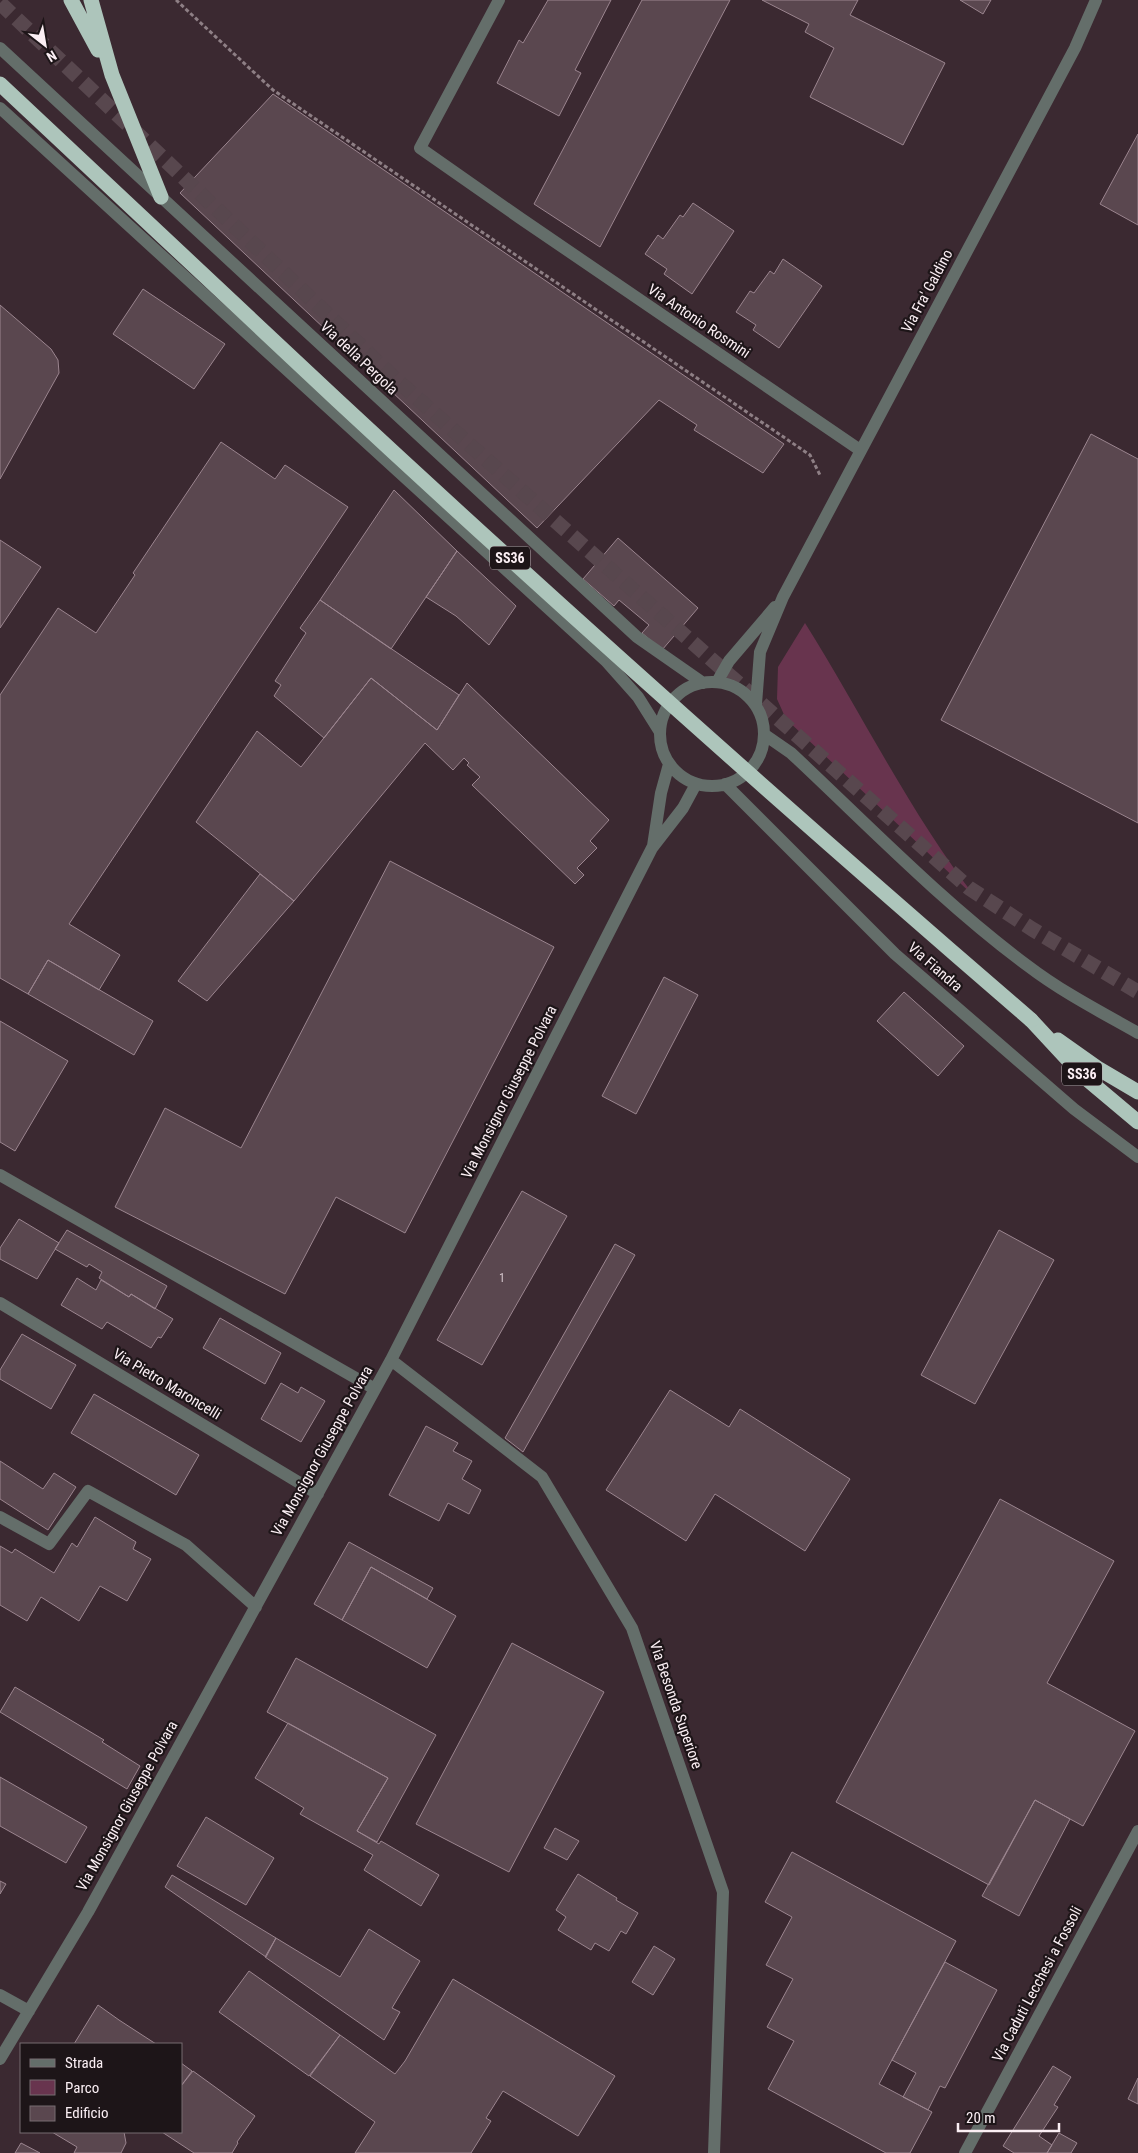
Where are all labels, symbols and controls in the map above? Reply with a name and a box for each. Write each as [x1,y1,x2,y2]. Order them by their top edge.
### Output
north arrow [20,20,70,70]
text: N [44,47,59,65]
street label: Via Fra' Galdino [898,246,956,336]
street label: Via Antonio Rosmini [644,280,754,362]
street label: Via della Pergola [316,317,402,399]
road number: SS36 [490,546,530,570]
street label: Via Fiandra [904,938,966,996]
street label: Via Monsignor Giuseppe Polvara [457,1002,561,1182]
road number: SS36 [1062,1062,1102,1086]
house number: 1 [499,1271,505,1285]
street label: Via Pietro Maroncelli [110,1345,224,1423]
street label: Via Monsignor Giuseppe Polvara [268,1363,376,1539]
street label: Via Besonda Superiore [646,1639,706,1771]
street label: Via Monsignor Giuseppe Polvara [73,1718,181,1894]
street label: Via Caduti Lecchesi a Fossoli [988,1903,1086,2065]
legend [20,2043,182,2133]
text: Strada [65,2054,103,2072]
text: Parco [65,2079,99,2097]
scale bar [958,2100,1059,2132]
text: Edificio [65,2104,108,2122]
text: 20 m [966,2109,996,2127]

